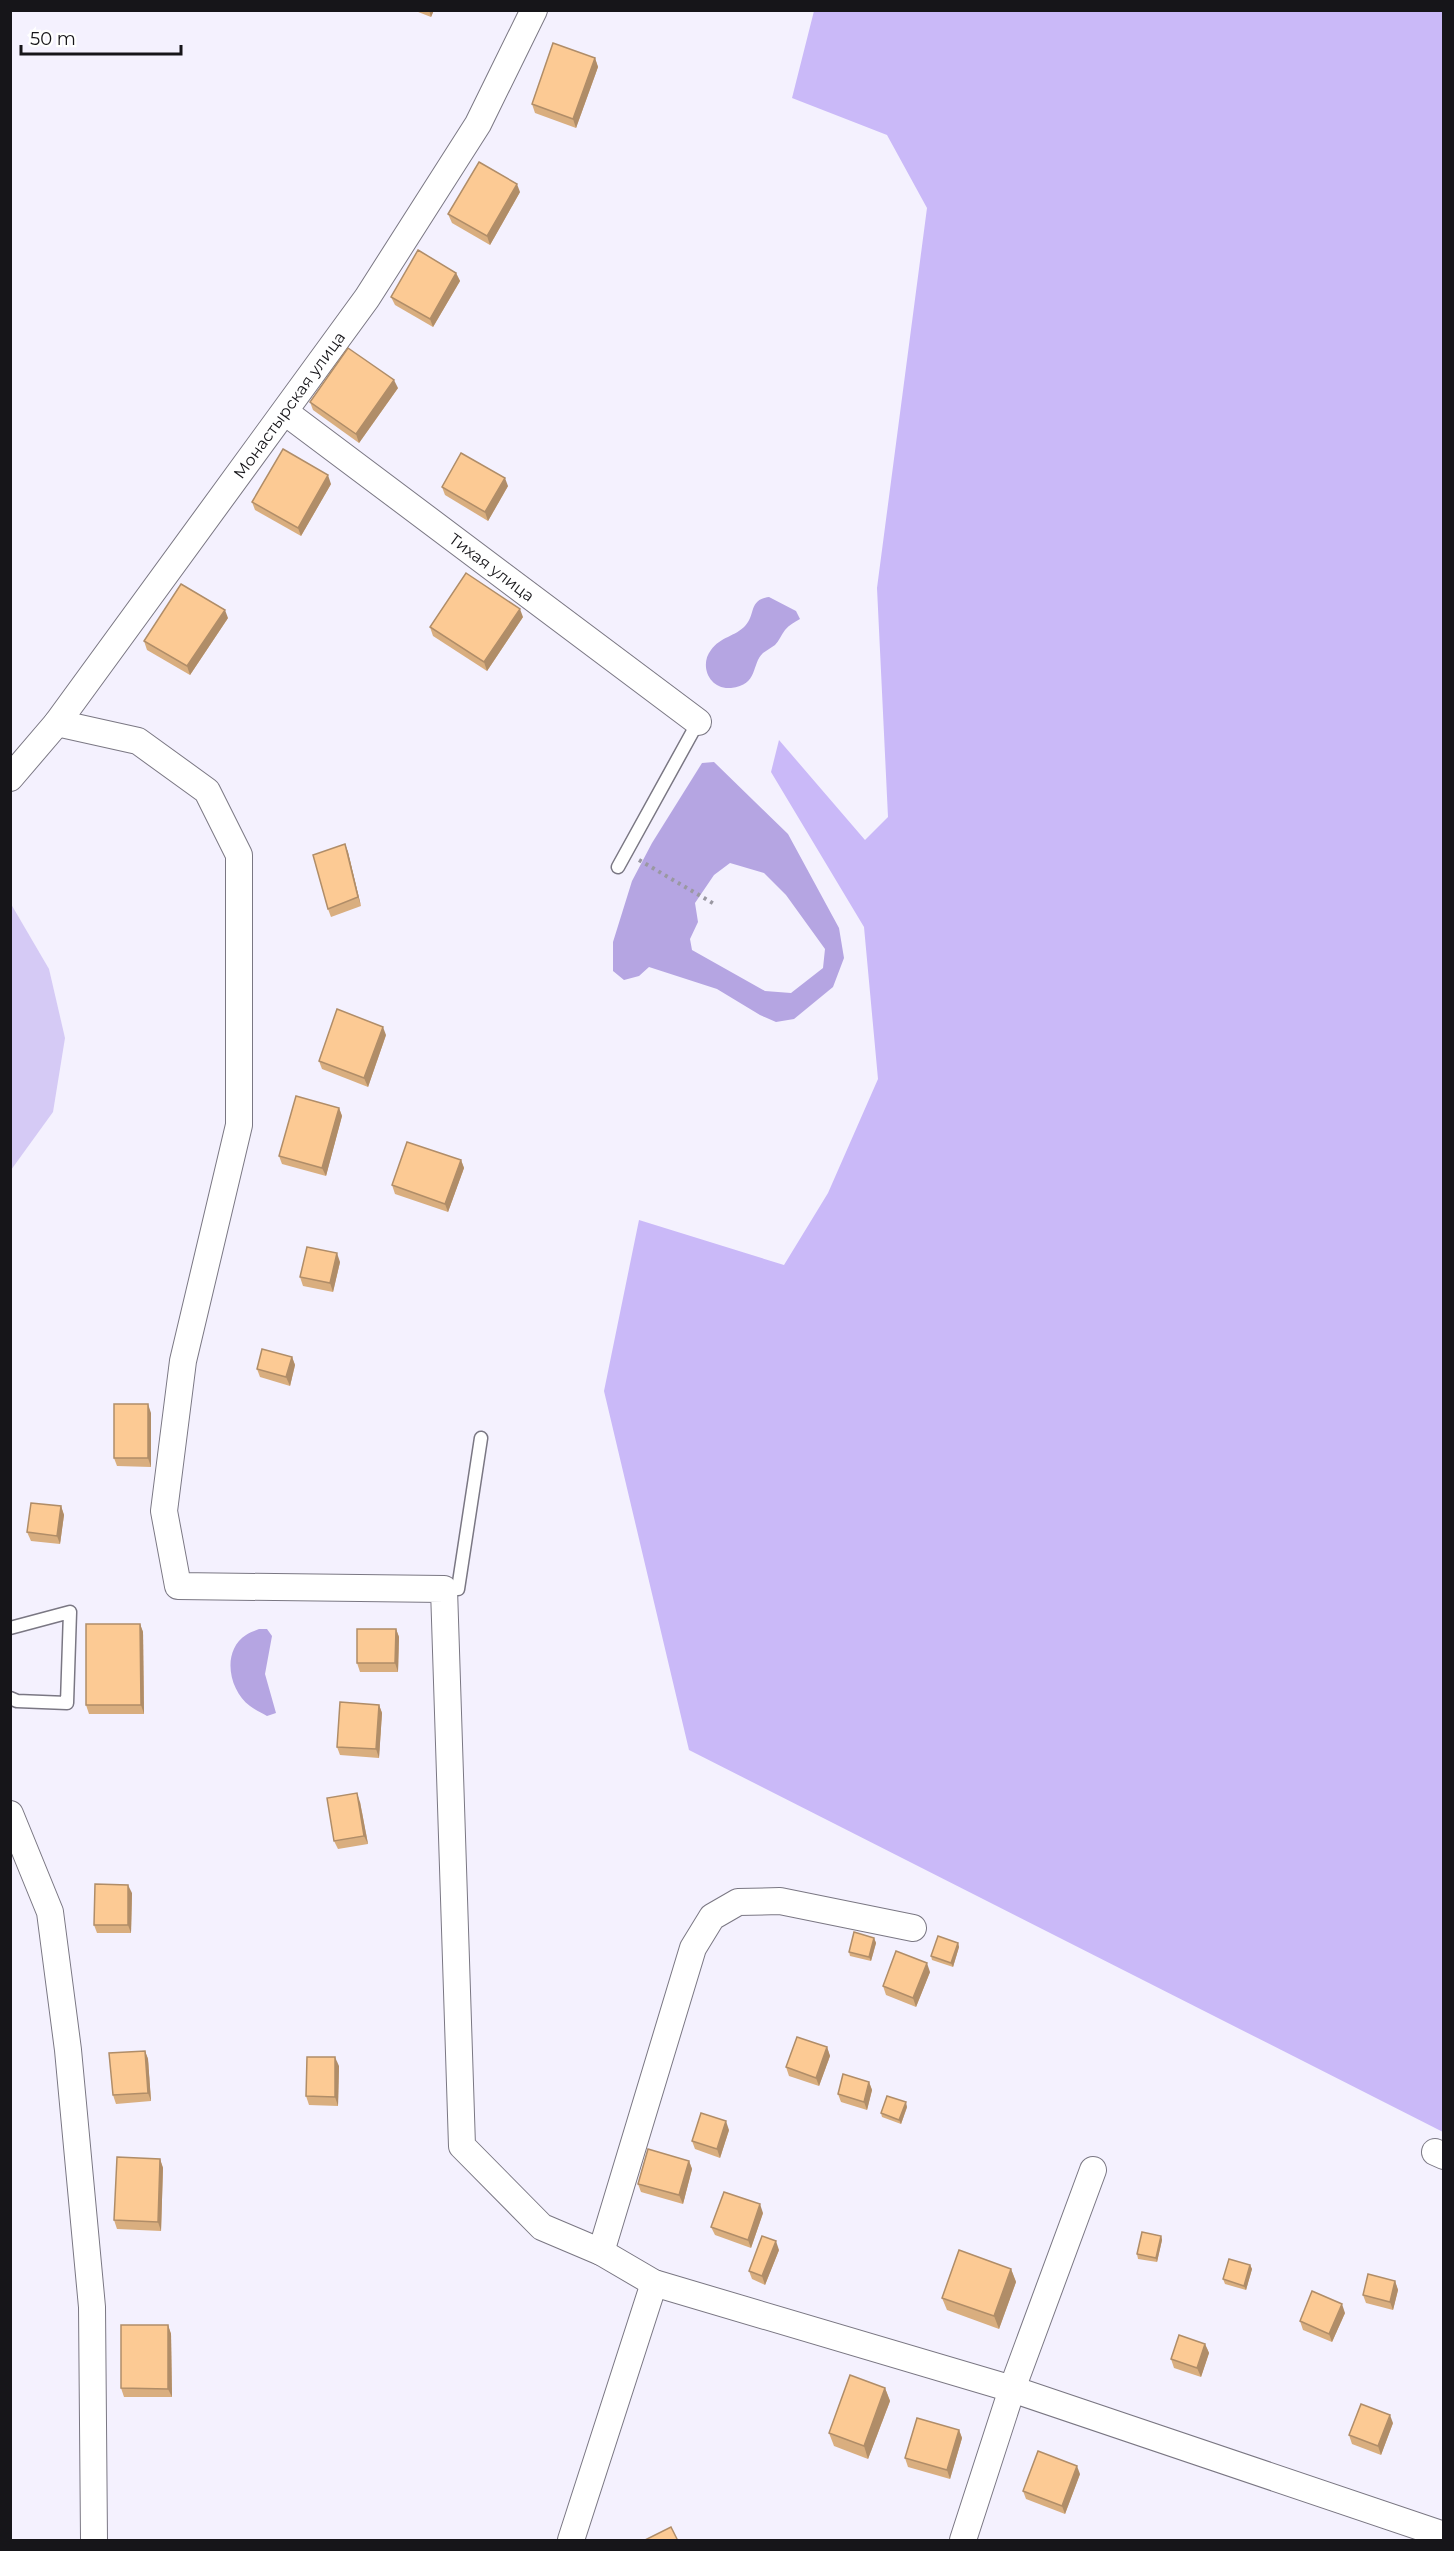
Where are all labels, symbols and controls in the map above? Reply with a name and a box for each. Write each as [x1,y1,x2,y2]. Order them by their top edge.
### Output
scale bar [21,18,182,56]
text: 50 m [30,28,76,50]
street label: Монастырская улица [230,328,349,482]
street label: Тихая улица [445,529,538,606]

